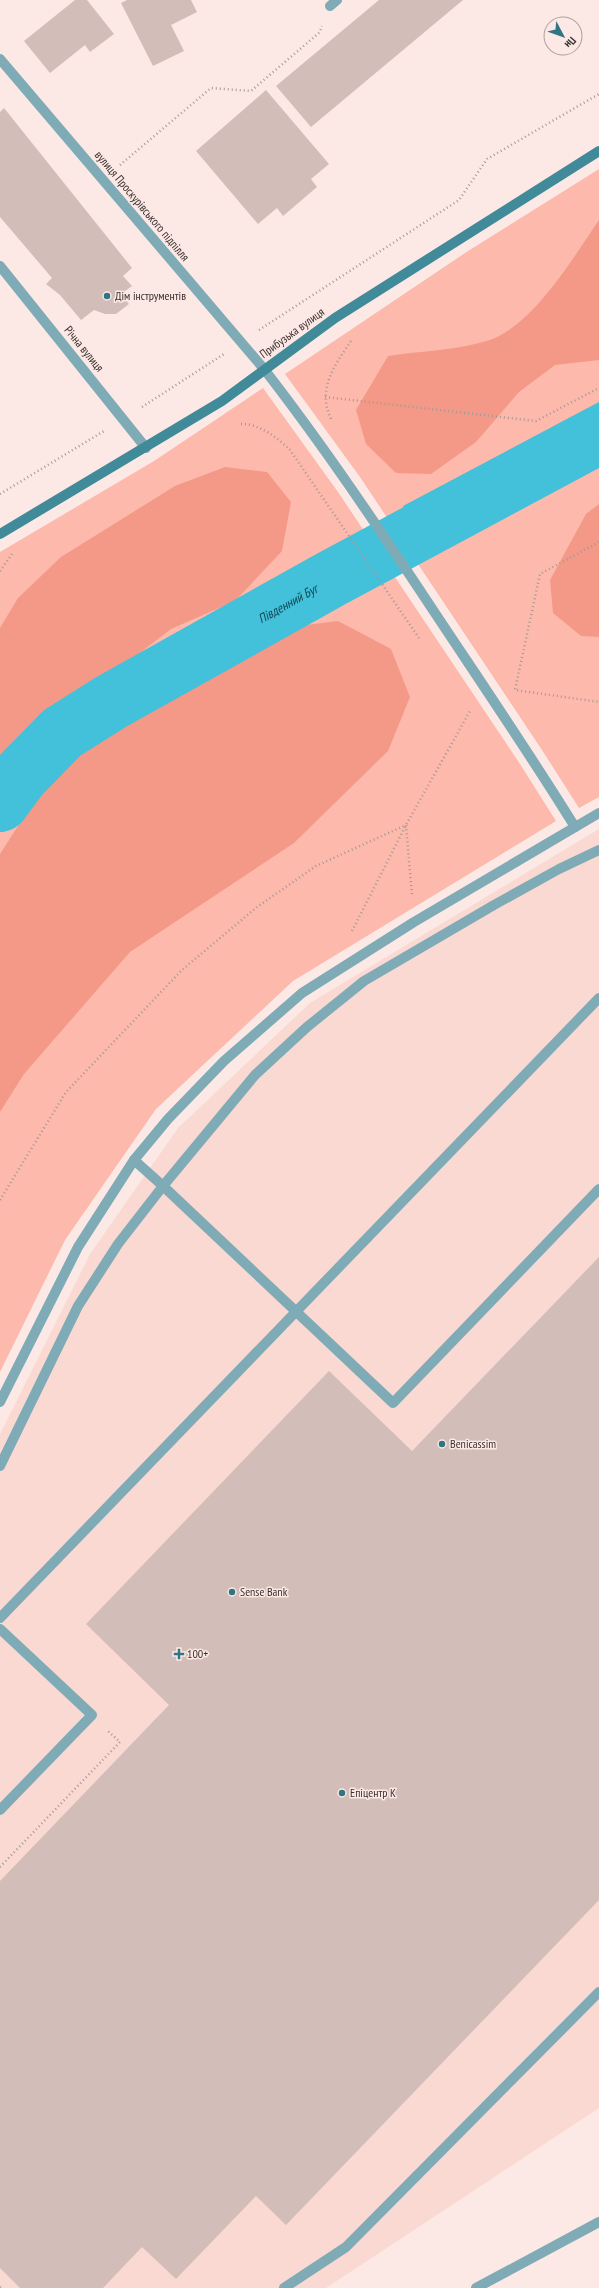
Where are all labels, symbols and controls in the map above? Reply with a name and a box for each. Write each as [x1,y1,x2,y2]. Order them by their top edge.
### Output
north arrow [543,16,583,56]
text: Пн [562,34,579,51]
street label: вулиця Проскурівського підпілля [92,147,193,264]
place label: Дім інструментів [115,288,186,303]
marker: Дім інструментів [102,291,112,301]
street label: Прибузька вулиця [256,304,327,361]
street label: Річна вулиця [61,323,108,375]
water label: Південний Буг [255,579,323,627]
place label: Benicassim [450,1436,496,1451]
marker: Benicassim [437,1439,447,1449]
place label: Sense Bank [240,1584,288,1599]
marker: Sense Bank [227,1587,237,1597]
place label: 100+ [187,1646,208,1661]
marker: 100+ [174,1649,184,1659]
place label: Епіцентр К [350,1785,396,1800]
marker: Епіцентр К [337,1788,347,1798]

